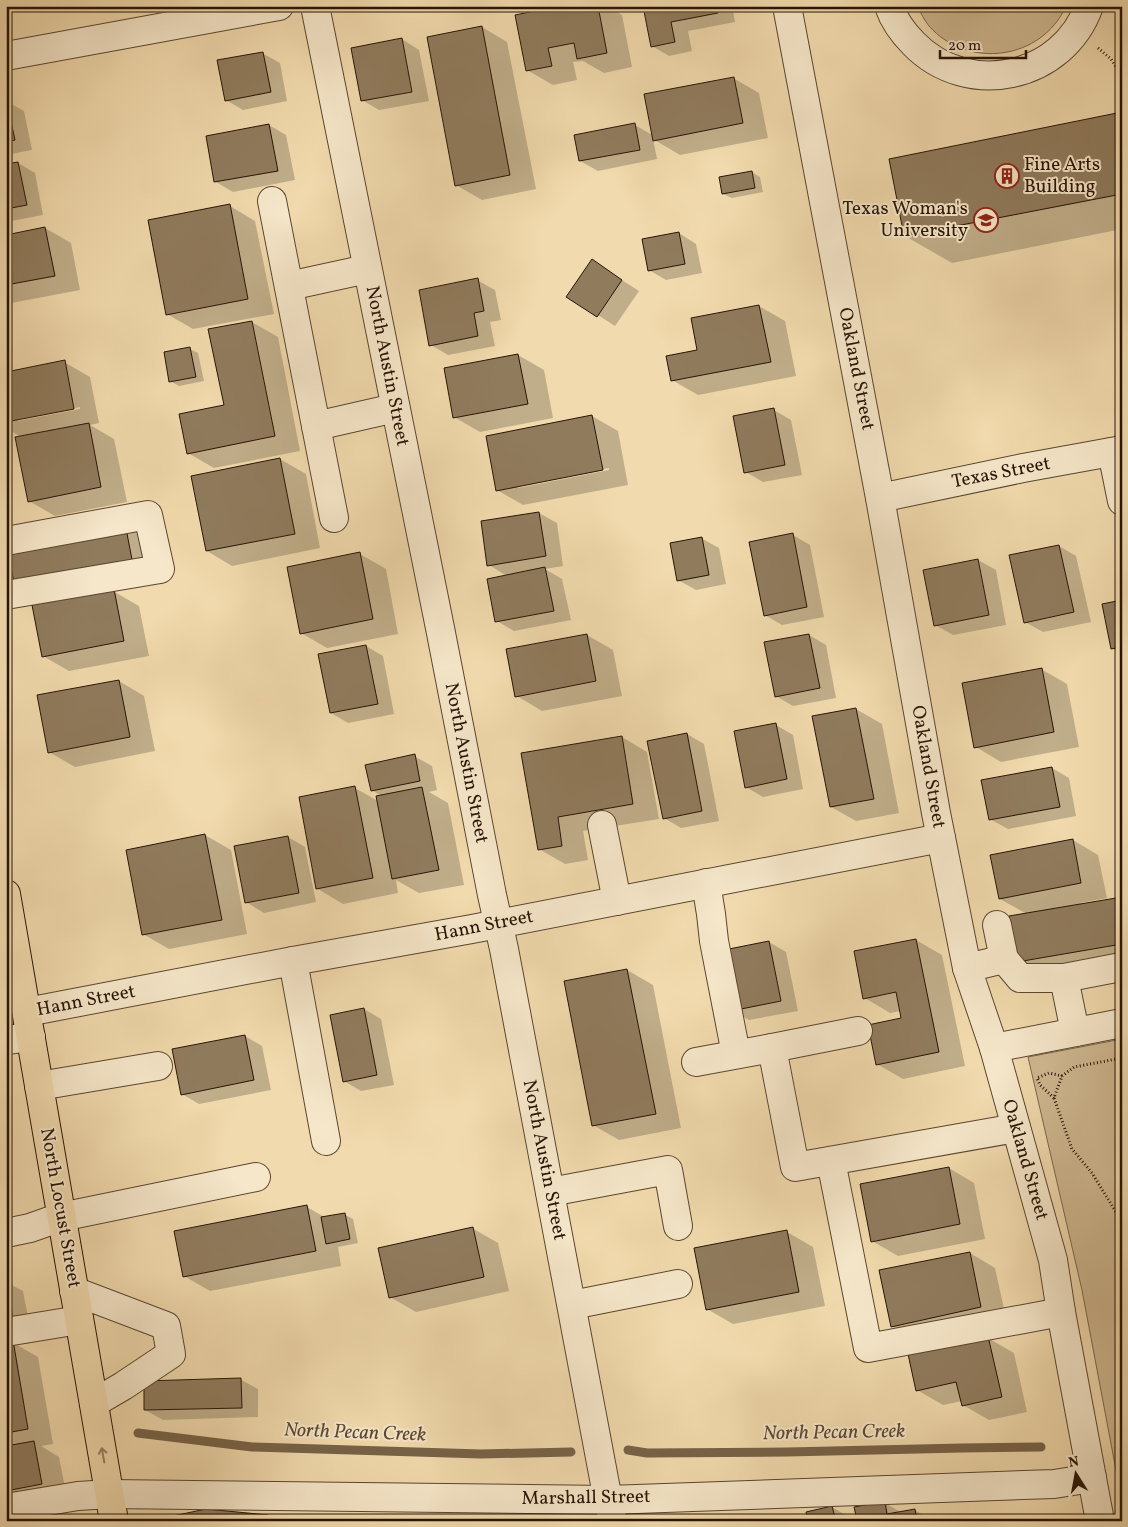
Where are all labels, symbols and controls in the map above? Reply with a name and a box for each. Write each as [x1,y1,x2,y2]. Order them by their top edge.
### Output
scale bar [940,28,1027,60]
text: 20 m [948,36,981,57]
place label: Fine Arts Building [1024,152,1100,200]
building icon: Fine Arts Building [994,163,1020,189]
place label: Texas Woman's University [842,196,968,244]
school or university icon: Texas Woman's University [973,207,999,233]
street label: North Austin Street [359,283,415,449]
street label: Oakland Street [831,305,881,433]
street label: Texas Street [949,451,1053,495]
street label: North Austin Street [438,680,494,846]
street label: Oakland Street [904,703,952,831]
street label: Hann Street [432,904,536,948]
street label: Hann Street [34,979,138,1023]
street label: North Austin Street [516,1077,572,1243]
street label: Oakland Street [995,1097,1055,1224]
street label: North Locust Street [33,1126,87,1291]
water label: North Pecan Creek [283,1417,427,1449]
water label: North Pecan Creek [763,1418,905,1448]
one-way arrow [97,1448,107,1464]
north arrow [1050,1450,1100,1500]
text: N [1067,1452,1081,1473]
street label: Marshall Street [521,1484,651,1512]

